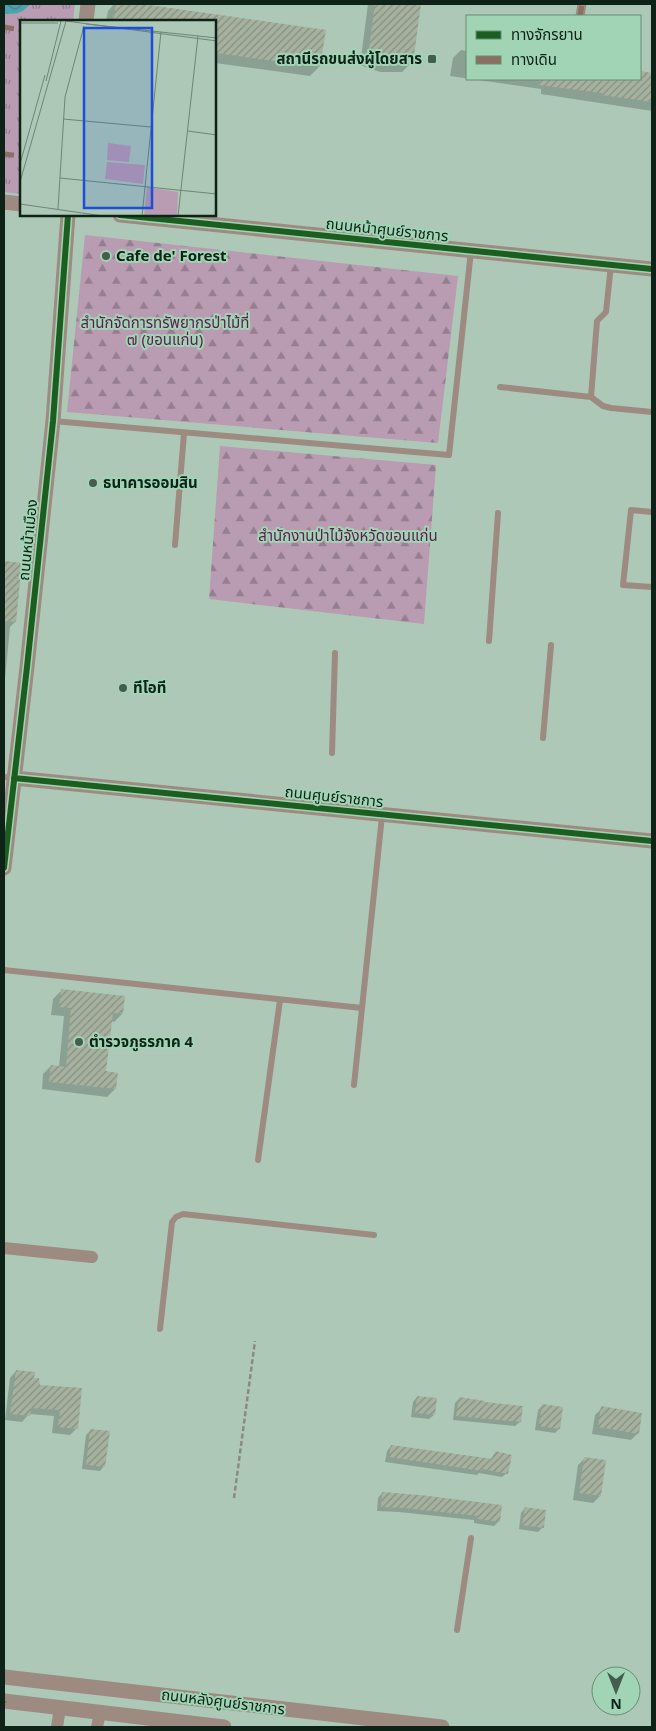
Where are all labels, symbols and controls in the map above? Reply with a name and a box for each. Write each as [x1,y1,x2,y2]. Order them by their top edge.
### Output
legend [466,15,641,80]
inset map [20,20,216,216]
text: ทางจักรยาน [511,24,583,44]
place label: สถานีรถขนส่งผู้โดยสาร [277,48,422,69]
text: ทางเดิน [511,49,557,69]
marker: สถานีรถขนส่งผู้โดยสาร [426,53,438,65]
street label: ถนนหน้าศูนย์ราชการ [325,213,449,245]
place label: Cafe de' Forest [116,245,227,265]
marker: Cafe de' Forest [100,250,112,262]
park label: สำนักจัดการทรัพยากรป่าไม้ที่ ๗ (ขอนแก่น) [81,312,249,349]
place label: ธนาคารออมสิน [103,472,198,492]
marker: ธนาคารออมสิน [87,477,99,489]
street label: ถนนหน้าเมือง [13,498,41,582]
park label: สำนักงานป่าไม้จังหวัดขอนแก่น [258,525,438,545]
place label: ทีโอที [133,677,166,697]
marker: ทีโอที [117,682,129,694]
street label: ถนนศูนย์ราชการ [284,781,384,811]
place label: ตำรวจภูธรภาค 4 [89,1031,194,1052]
marker: ตำรวจภูธรภาค 4 [73,1036,85,1048]
north arrow [591,1666,641,1716]
street label: ถนนหลังศูนย์ราชการ [160,1683,286,1719]
text: N [610,1695,622,1714]

